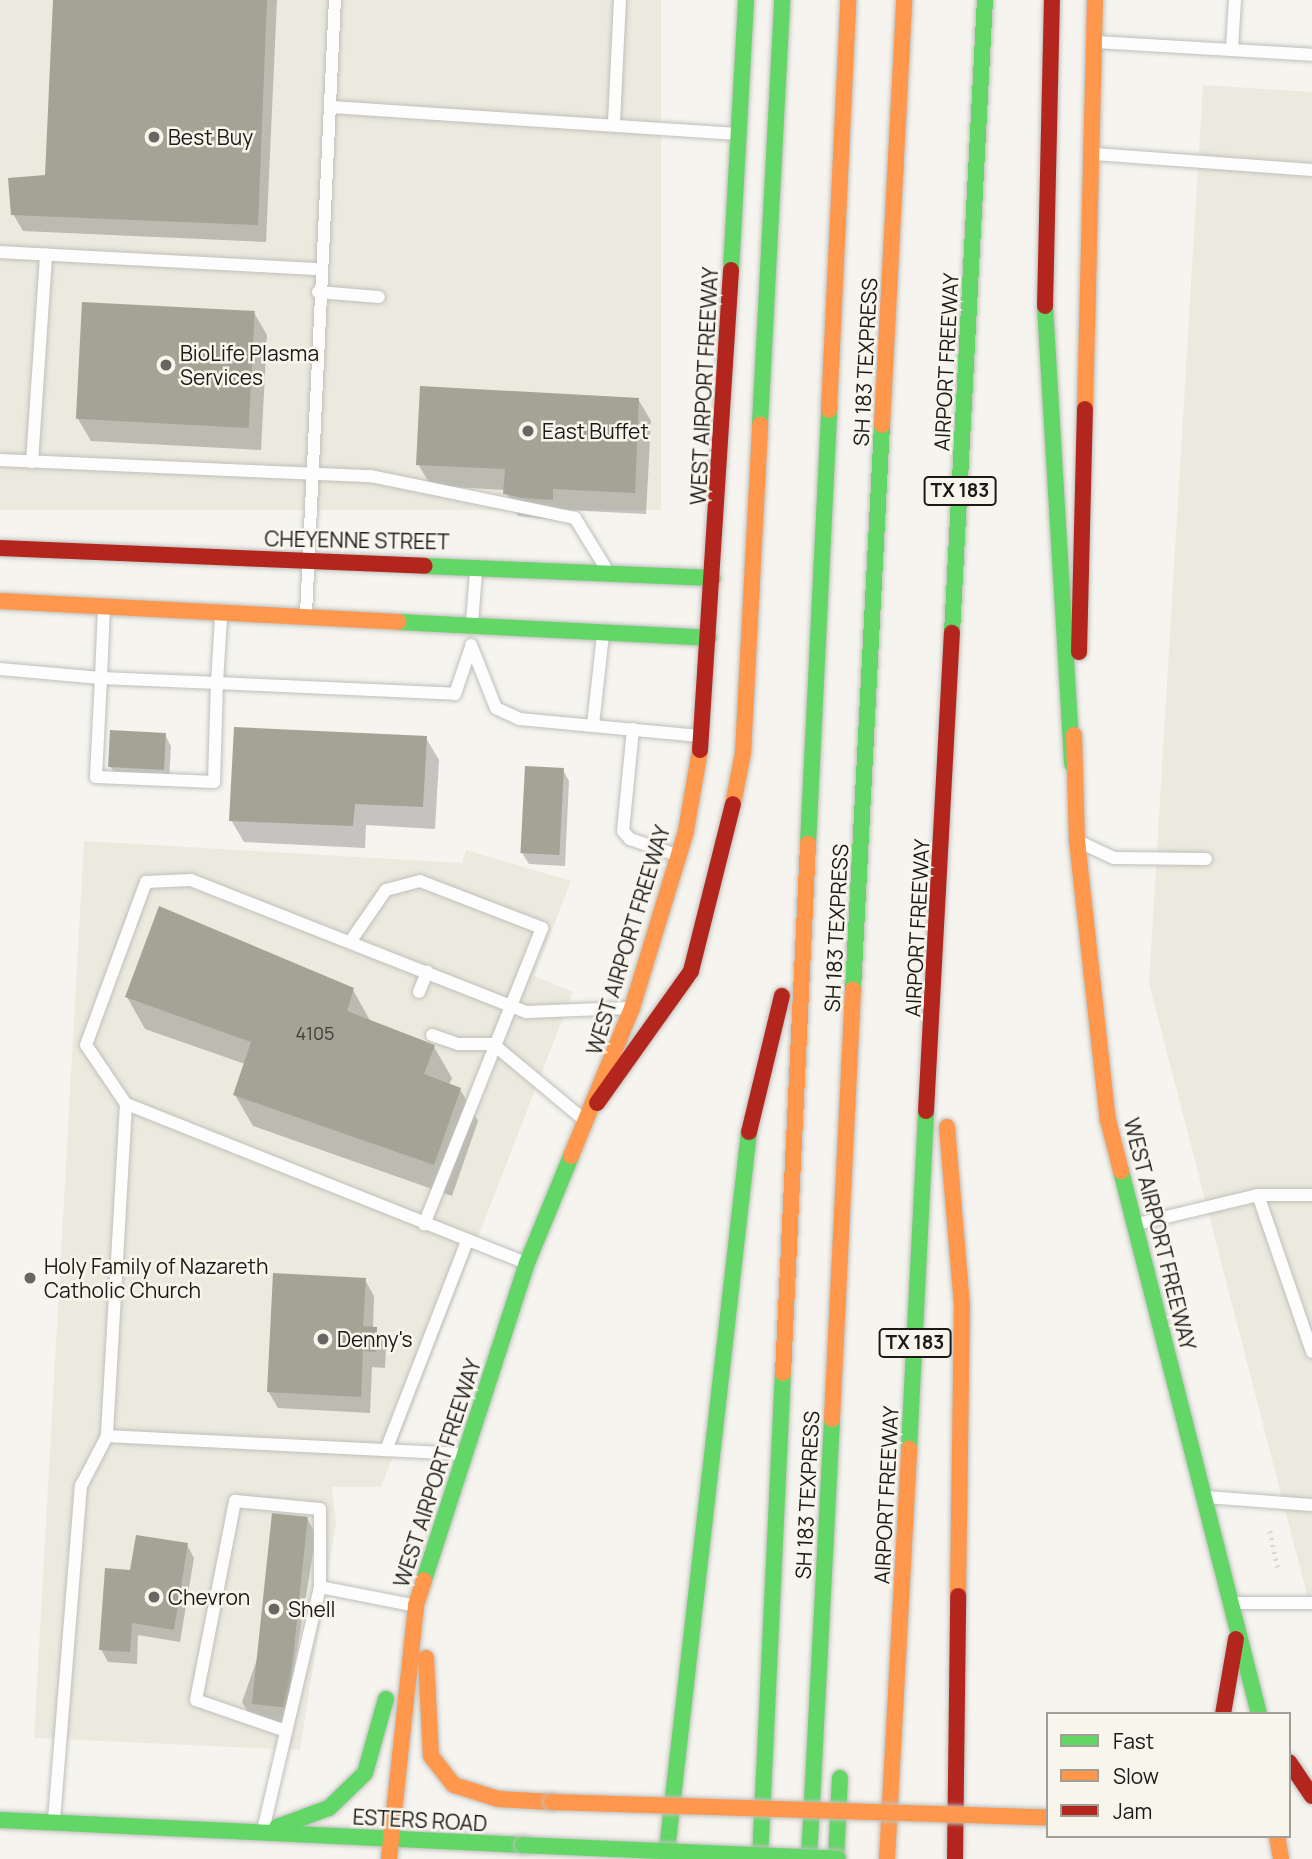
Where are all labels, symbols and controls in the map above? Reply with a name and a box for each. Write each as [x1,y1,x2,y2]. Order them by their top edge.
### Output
place label: Best Buy [168,124,253,150]
marker: Best Buy [146,129,162,145]
street label: WEST AIRPORT FREEWAY [685,266,723,506]
street label: AIRPORT FREEWAY [929,272,963,452]
street label: SH 183 TEXPRESS [848,277,882,447]
place label: BioLife Plasma Services [180,340,319,390]
marker: BioLife Plasma Services [158,357,174,373]
place label: East Buffet [542,418,649,444]
marker: East Buffet [520,423,536,439]
road number: TX 183 [923,476,997,506]
street label: CHEYENNE STREET [264,526,450,554]
street label: WEST AIRPORT FREEWAY [581,822,675,1058]
street label: AIRPORT FREEWAY [900,838,934,1018]
street label: SH 183 TEXPRESS [819,843,853,1013]
house number: 4105 [295,1022,335,1044]
street label: WEST AIRPORT FREEWAY [1119,1115,1201,1353]
place label: Holy Family of Nazareth Catholic Church [44,1253,268,1303]
marker: Holy Family of Nazareth Catholic Church [22,1270,38,1286]
place label: Denny's [337,1326,412,1352]
road number: TX 183 [878,1328,952,1358]
marker: Denny's [315,1331,331,1347]
street label: WEST AIRPORT FREEWAY [388,1355,486,1591]
street label: AIRPORT FREEWAY [869,1405,903,1585]
street label: SH 183 TEXPRESS [790,1410,824,1580]
place label: Chevron [168,1584,250,1610]
marker: Chevron [146,1589,162,1605]
place label: Shell [288,1596,336,1622]
marker: Shell [266,1601,282,1617]
legend [1046,1712,1291,1838]
text: Fast [1113,1727,1154,1755]
text: Slow [1113,1762,1159,1790]
text: Jam [1113,1797,1152,1825]
street label: ESTERS ROAD [352,1804,488,1836]

